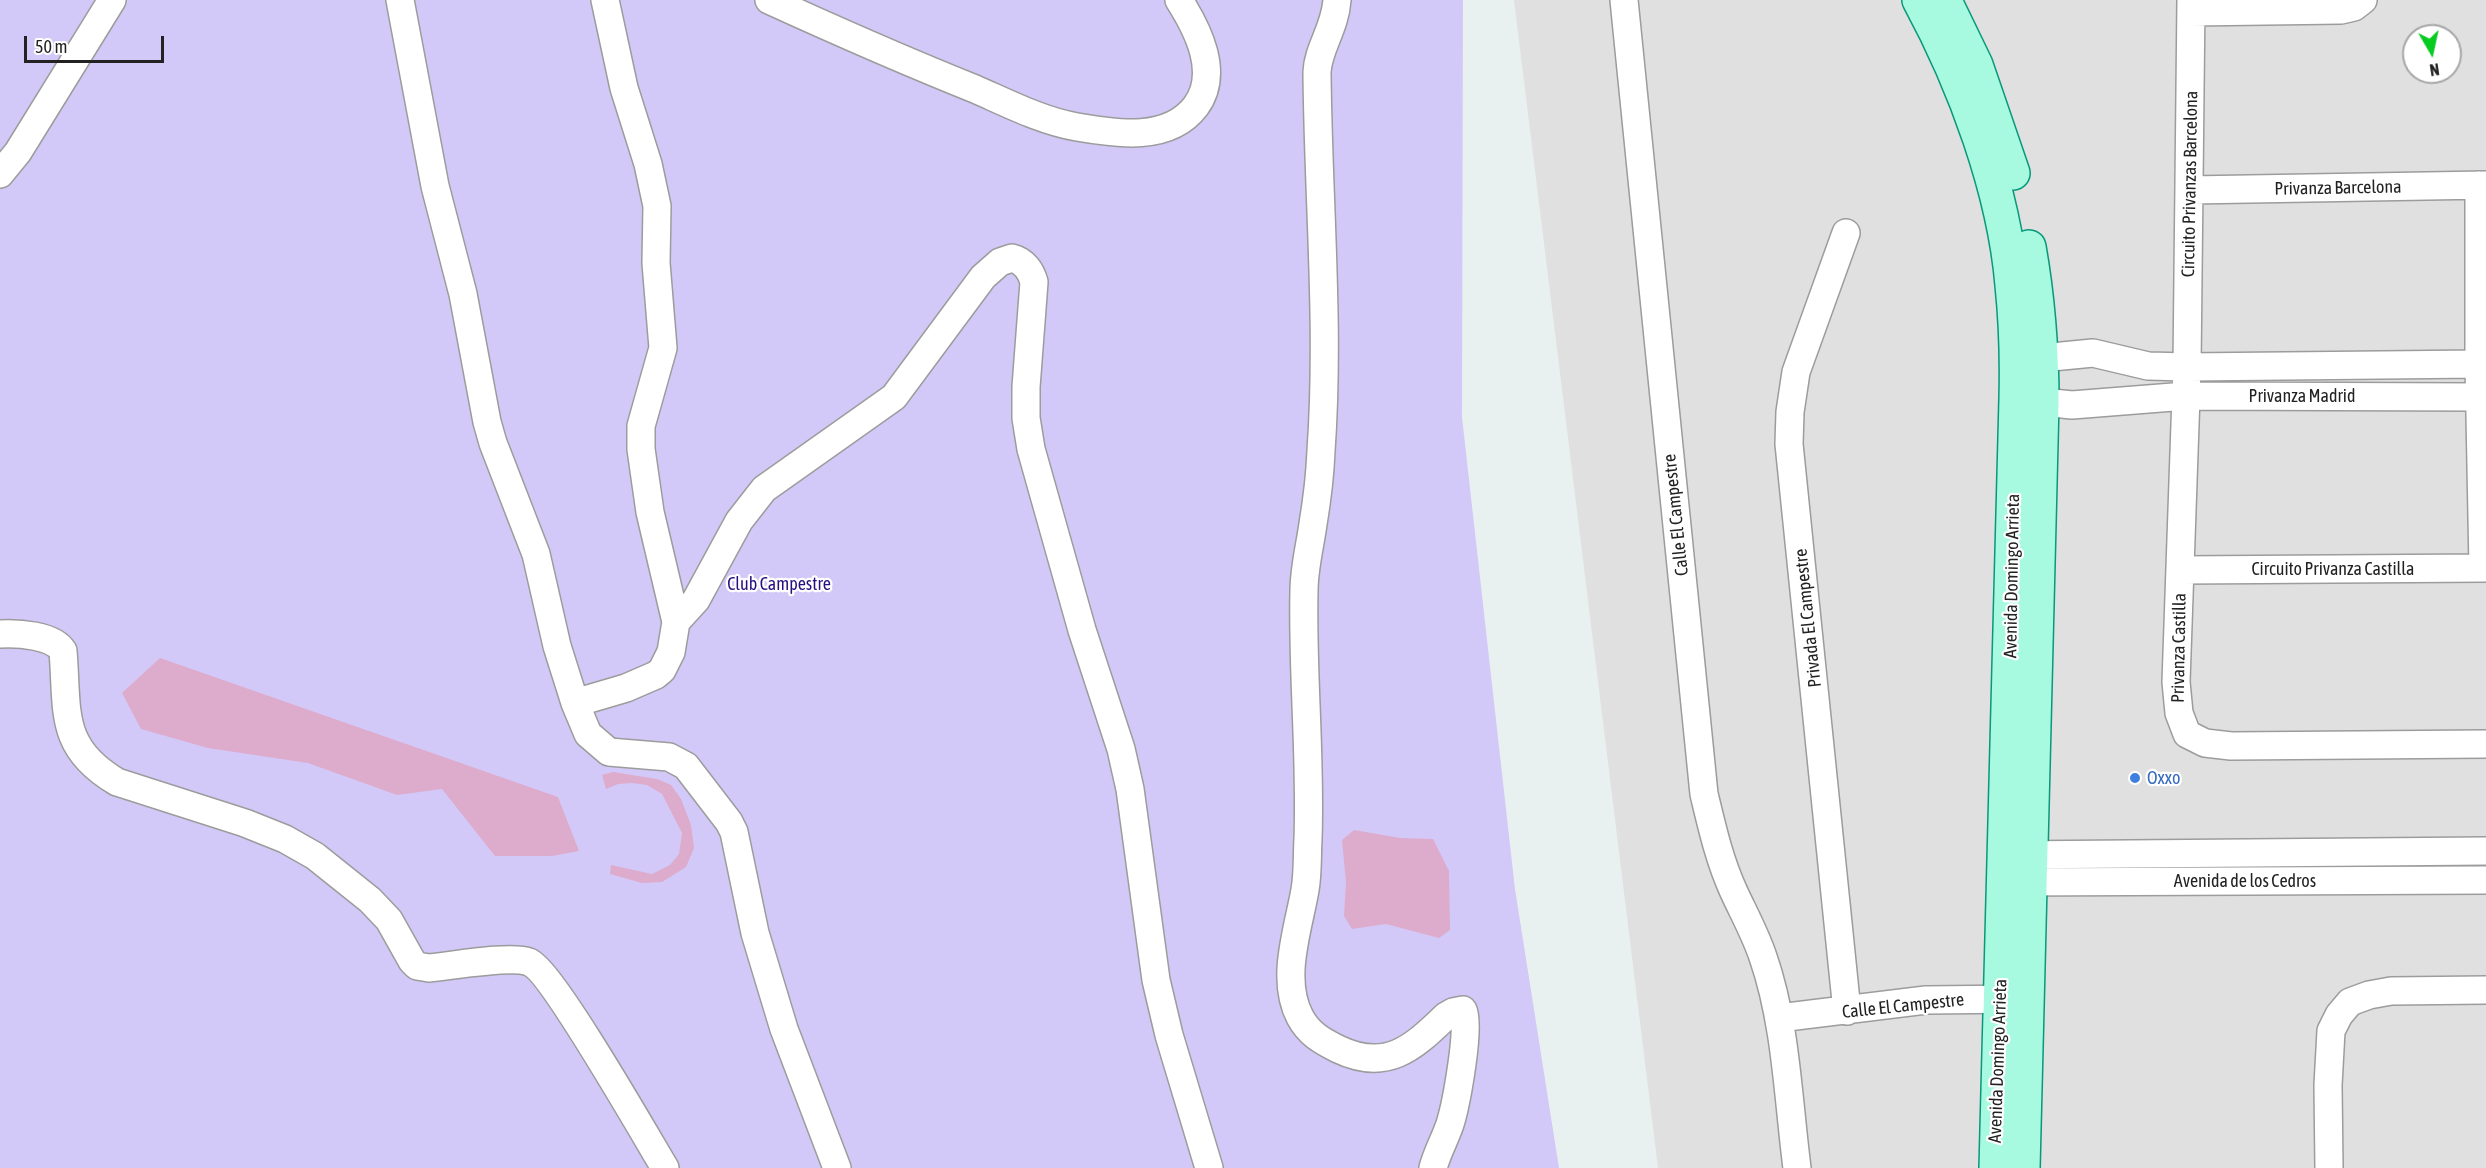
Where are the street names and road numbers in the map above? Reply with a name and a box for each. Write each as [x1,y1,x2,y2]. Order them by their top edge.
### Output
street label: Circuito Privanzas Barcelona [2178,91,2202,277]
street label: Privanza Barcelona [2274,176,2402,200]
street label: Privanza Madrid [2249,385,2355,407]
street label: Calle El Campestre [1659,453,1693,577]
street label: Avenida Domingo Arrieta [2000,494,2024,658]
street label: Privada El Campestre [1790,548,1826,688]
street label: Circuito Privanza Castilla [2252,558,2414,580]
street label: Privanza Castilla [2167,593,2191,703]
street label: Avenida de los Cedros [2174,870,2316,892]
street label: Avenida Domingo Arrieta [1984,978,2012,1144]
street label: Calle El Campestre [1841,989,1965,1023]

